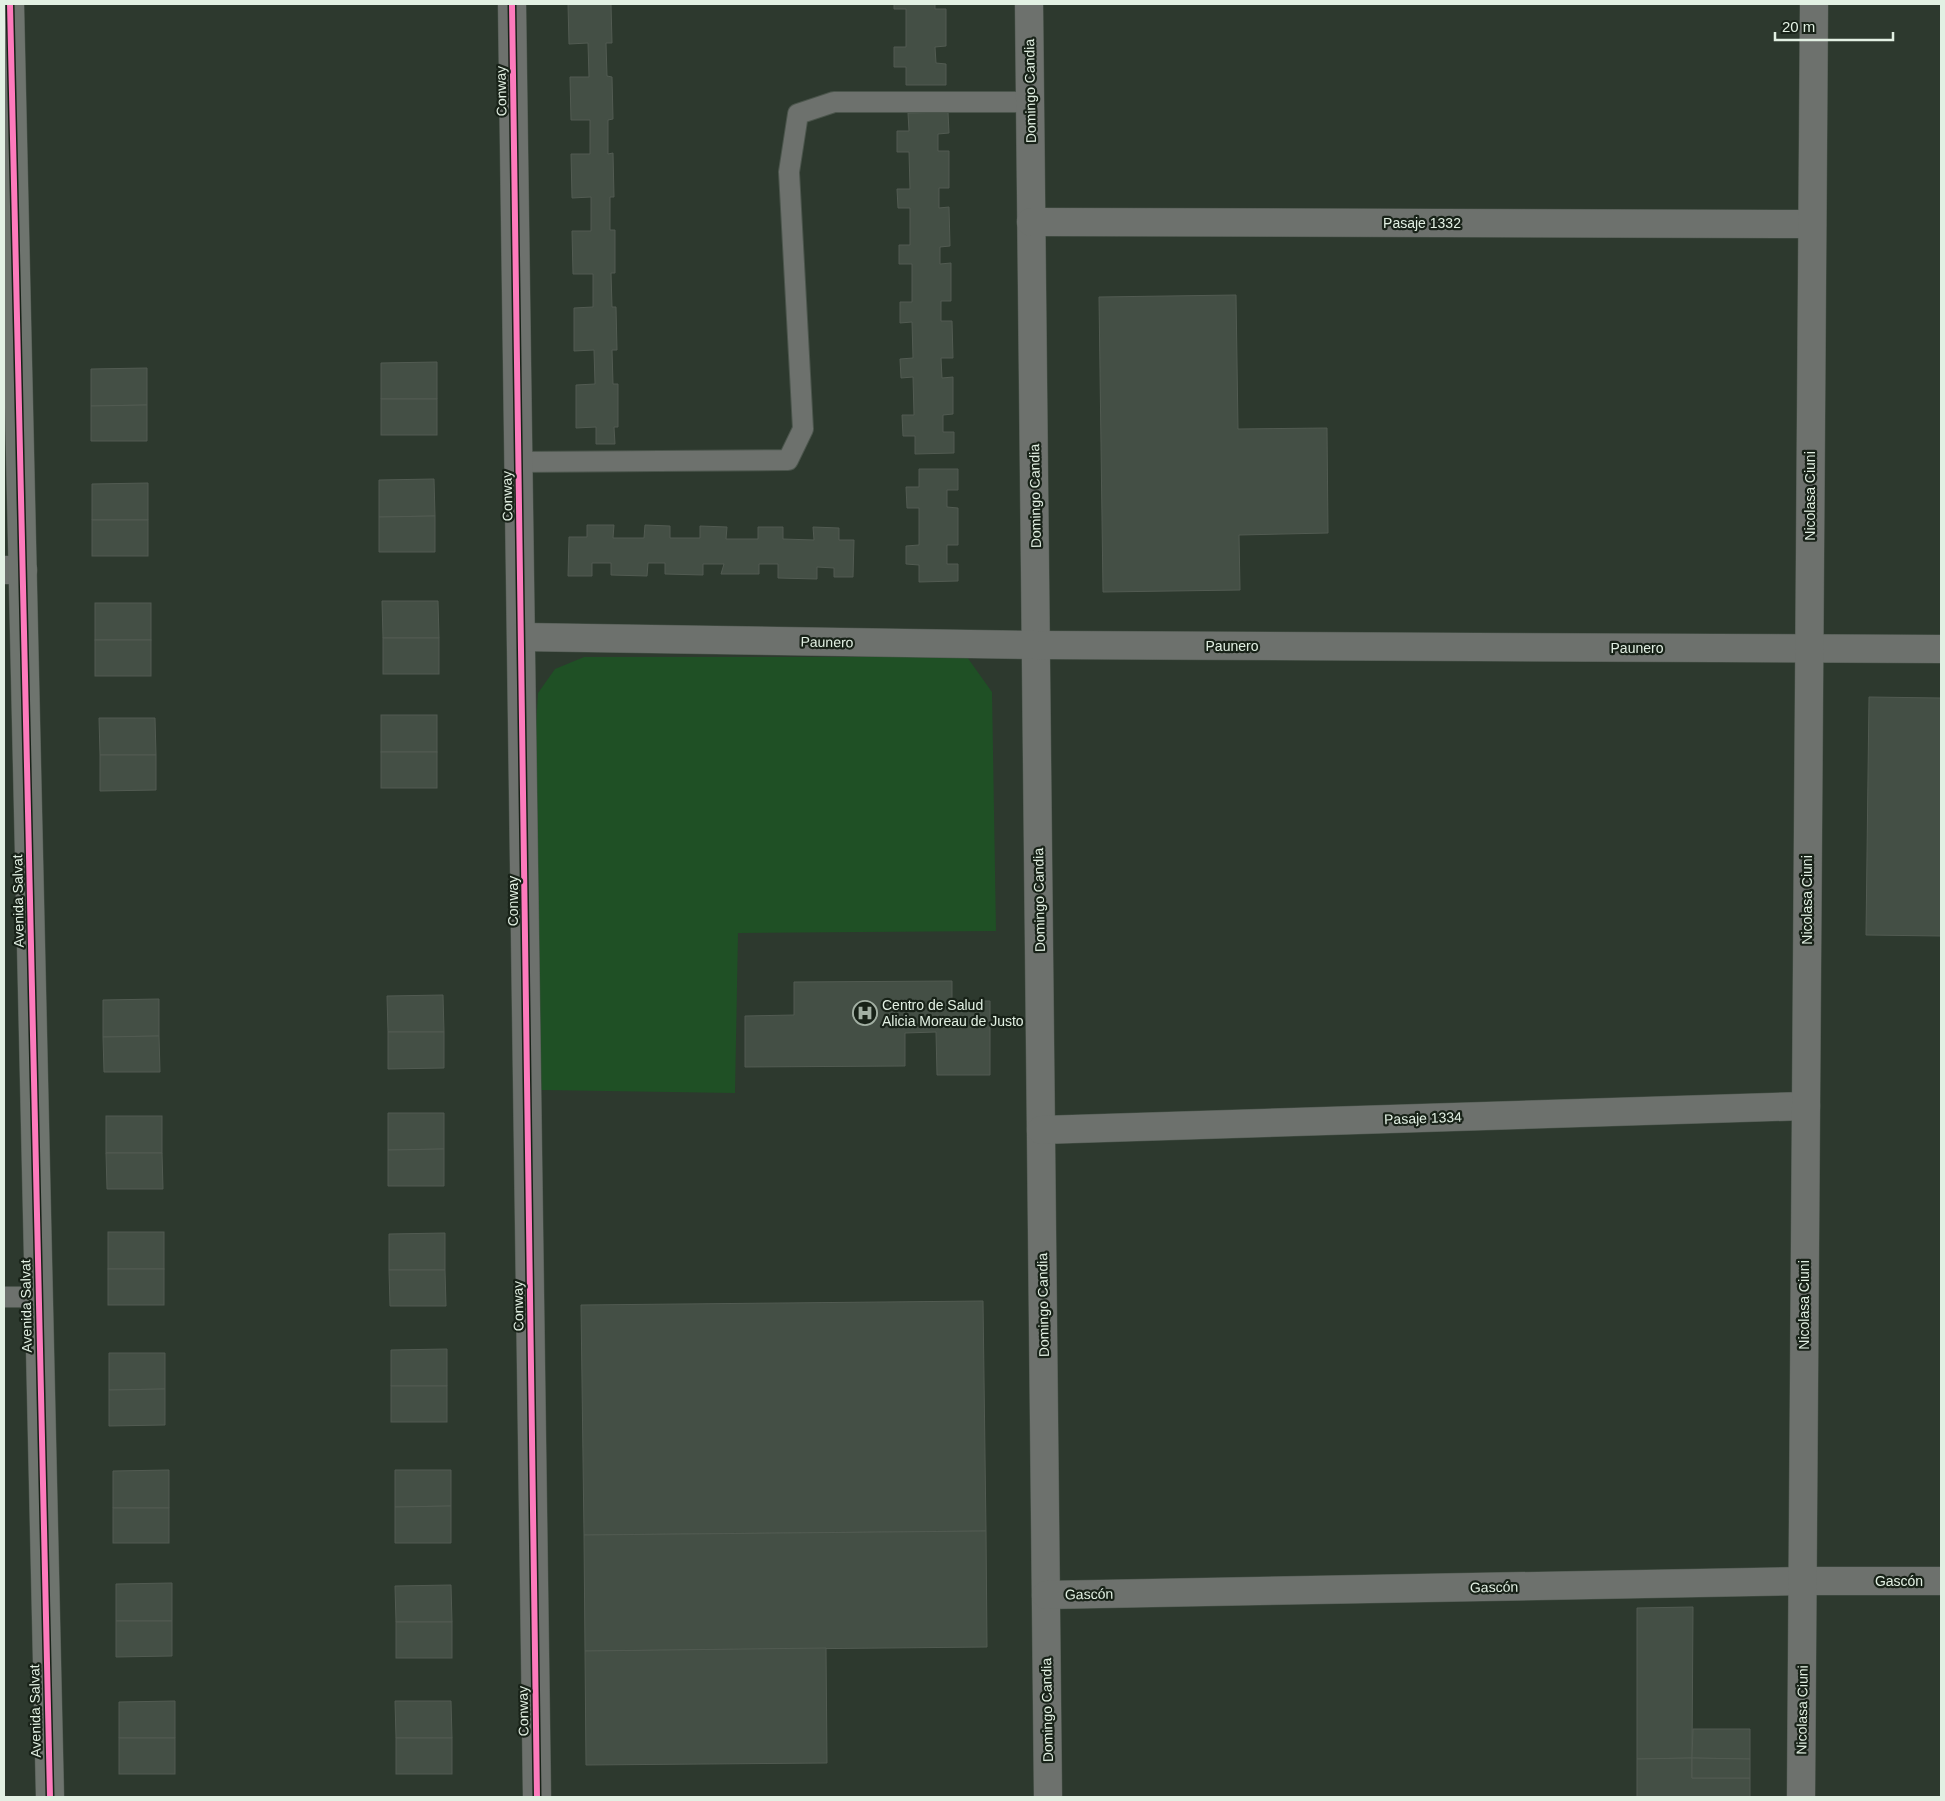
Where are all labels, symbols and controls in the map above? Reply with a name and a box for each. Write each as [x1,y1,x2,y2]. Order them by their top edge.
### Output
scale bar [1775,10,1892,42]
text: 20 m [1782,18,1815,35]
street label: Domingo Candia [1021,39,1039,143]
street label: Conway [493,66,509,116]
street label: Pasaje 1332 [1383,215,1461,231]
street label: Domingo Candia [1026,444,1044,548]
street label: Nicolasa Ciuni [1802,451,1818,541]
street label: Conway [499,471,515,521]
street label: Paunero [800,634,854,650]
street label: Paunero [1206,638,1259,654]
street label: Paunero [1611,640,1664,656]
street label: Domingo Candia [1030,848,1048,952]
street label: Avenida Salvat [9,854,27,948]
street label: Nicolasa Ciuni [1799,855,1815,945]
street label: Conway [505,876,521,926]
place label: Centro de Salud Alicia Moreau de Justo [882,997,1024,1029]
hospital icon: Centro de Salud Alicia Moreau de Justo [852,1000,878,1026]
street label: Pasaje 1334 [1384,1109,1462,1127]
street label: Domingo Candia [1034,1253,1052,1357]
street label: Avenida Salvat [17,1259,35,1353]
street label: Nicolasa Ciuni [1796,1260,1812,1350]
street label: Conway [510,1281,526,1331]
street label: Gascón [1875,1573,1923,1589]
street label: Gascón [1470,1579,1518,1595]
street label: Gascón [1065,1586,1113,1602]
street label: Domingo Candia [1038,1658,1056,1762]
street label: Avenida Salvat [26,1664,44,1758]
street label: Nicolasa Ciuni [1793,1665,1811,1755]
street label: Conway [515,1686,531,1736]

